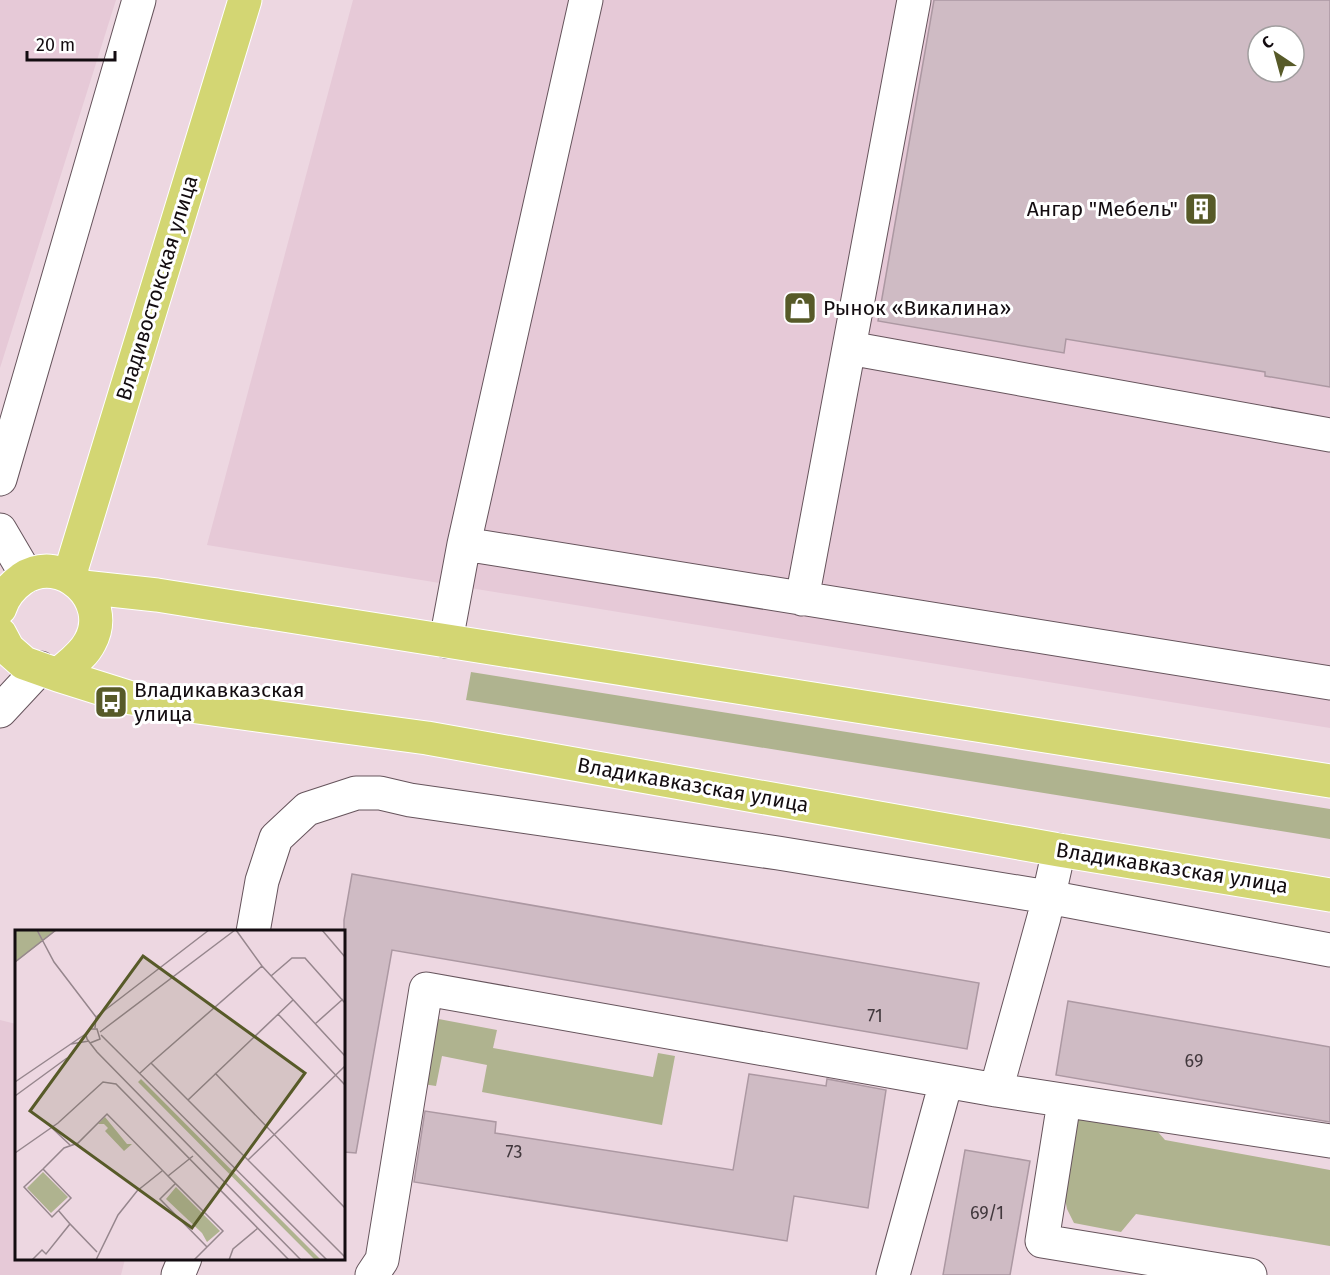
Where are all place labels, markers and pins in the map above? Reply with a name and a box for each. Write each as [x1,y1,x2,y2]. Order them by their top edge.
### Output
building icon: Ангар "Мебель" [1183,191,1219,227]
place label: Ангар "Мебель" [1027,196,1178,222]
shop icon: Рынок «Викалина» [782,290,818,326]
place label: Рынок «Викалина» [823,295,1011,321]
place label: Владикавказская улица [134,677,305,727]
bus stop icon: Владикавказская улица [93,684,129,720]

